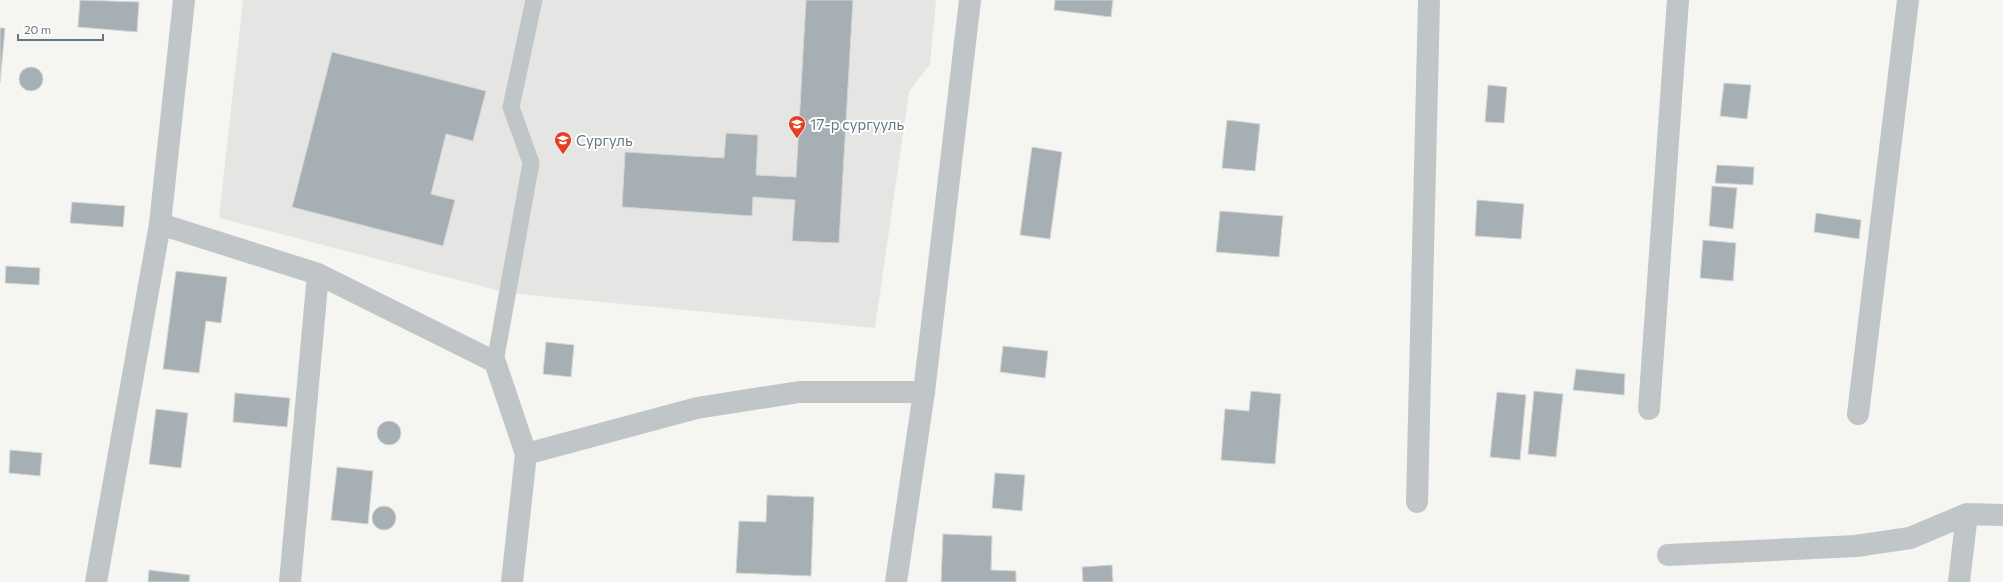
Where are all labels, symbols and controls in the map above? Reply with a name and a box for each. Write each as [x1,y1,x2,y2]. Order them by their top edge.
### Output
scale bar [18,16,103,42]
text: 20 m [24,22,51,36]
school or university icon: 17-р сургууль [787,114,807,139]
place label: 17-р сургууль [810,115,905,133]
school or university icon: Сургуль [553,130,573,155]
place label: Сургуль [576,131,633,149]

